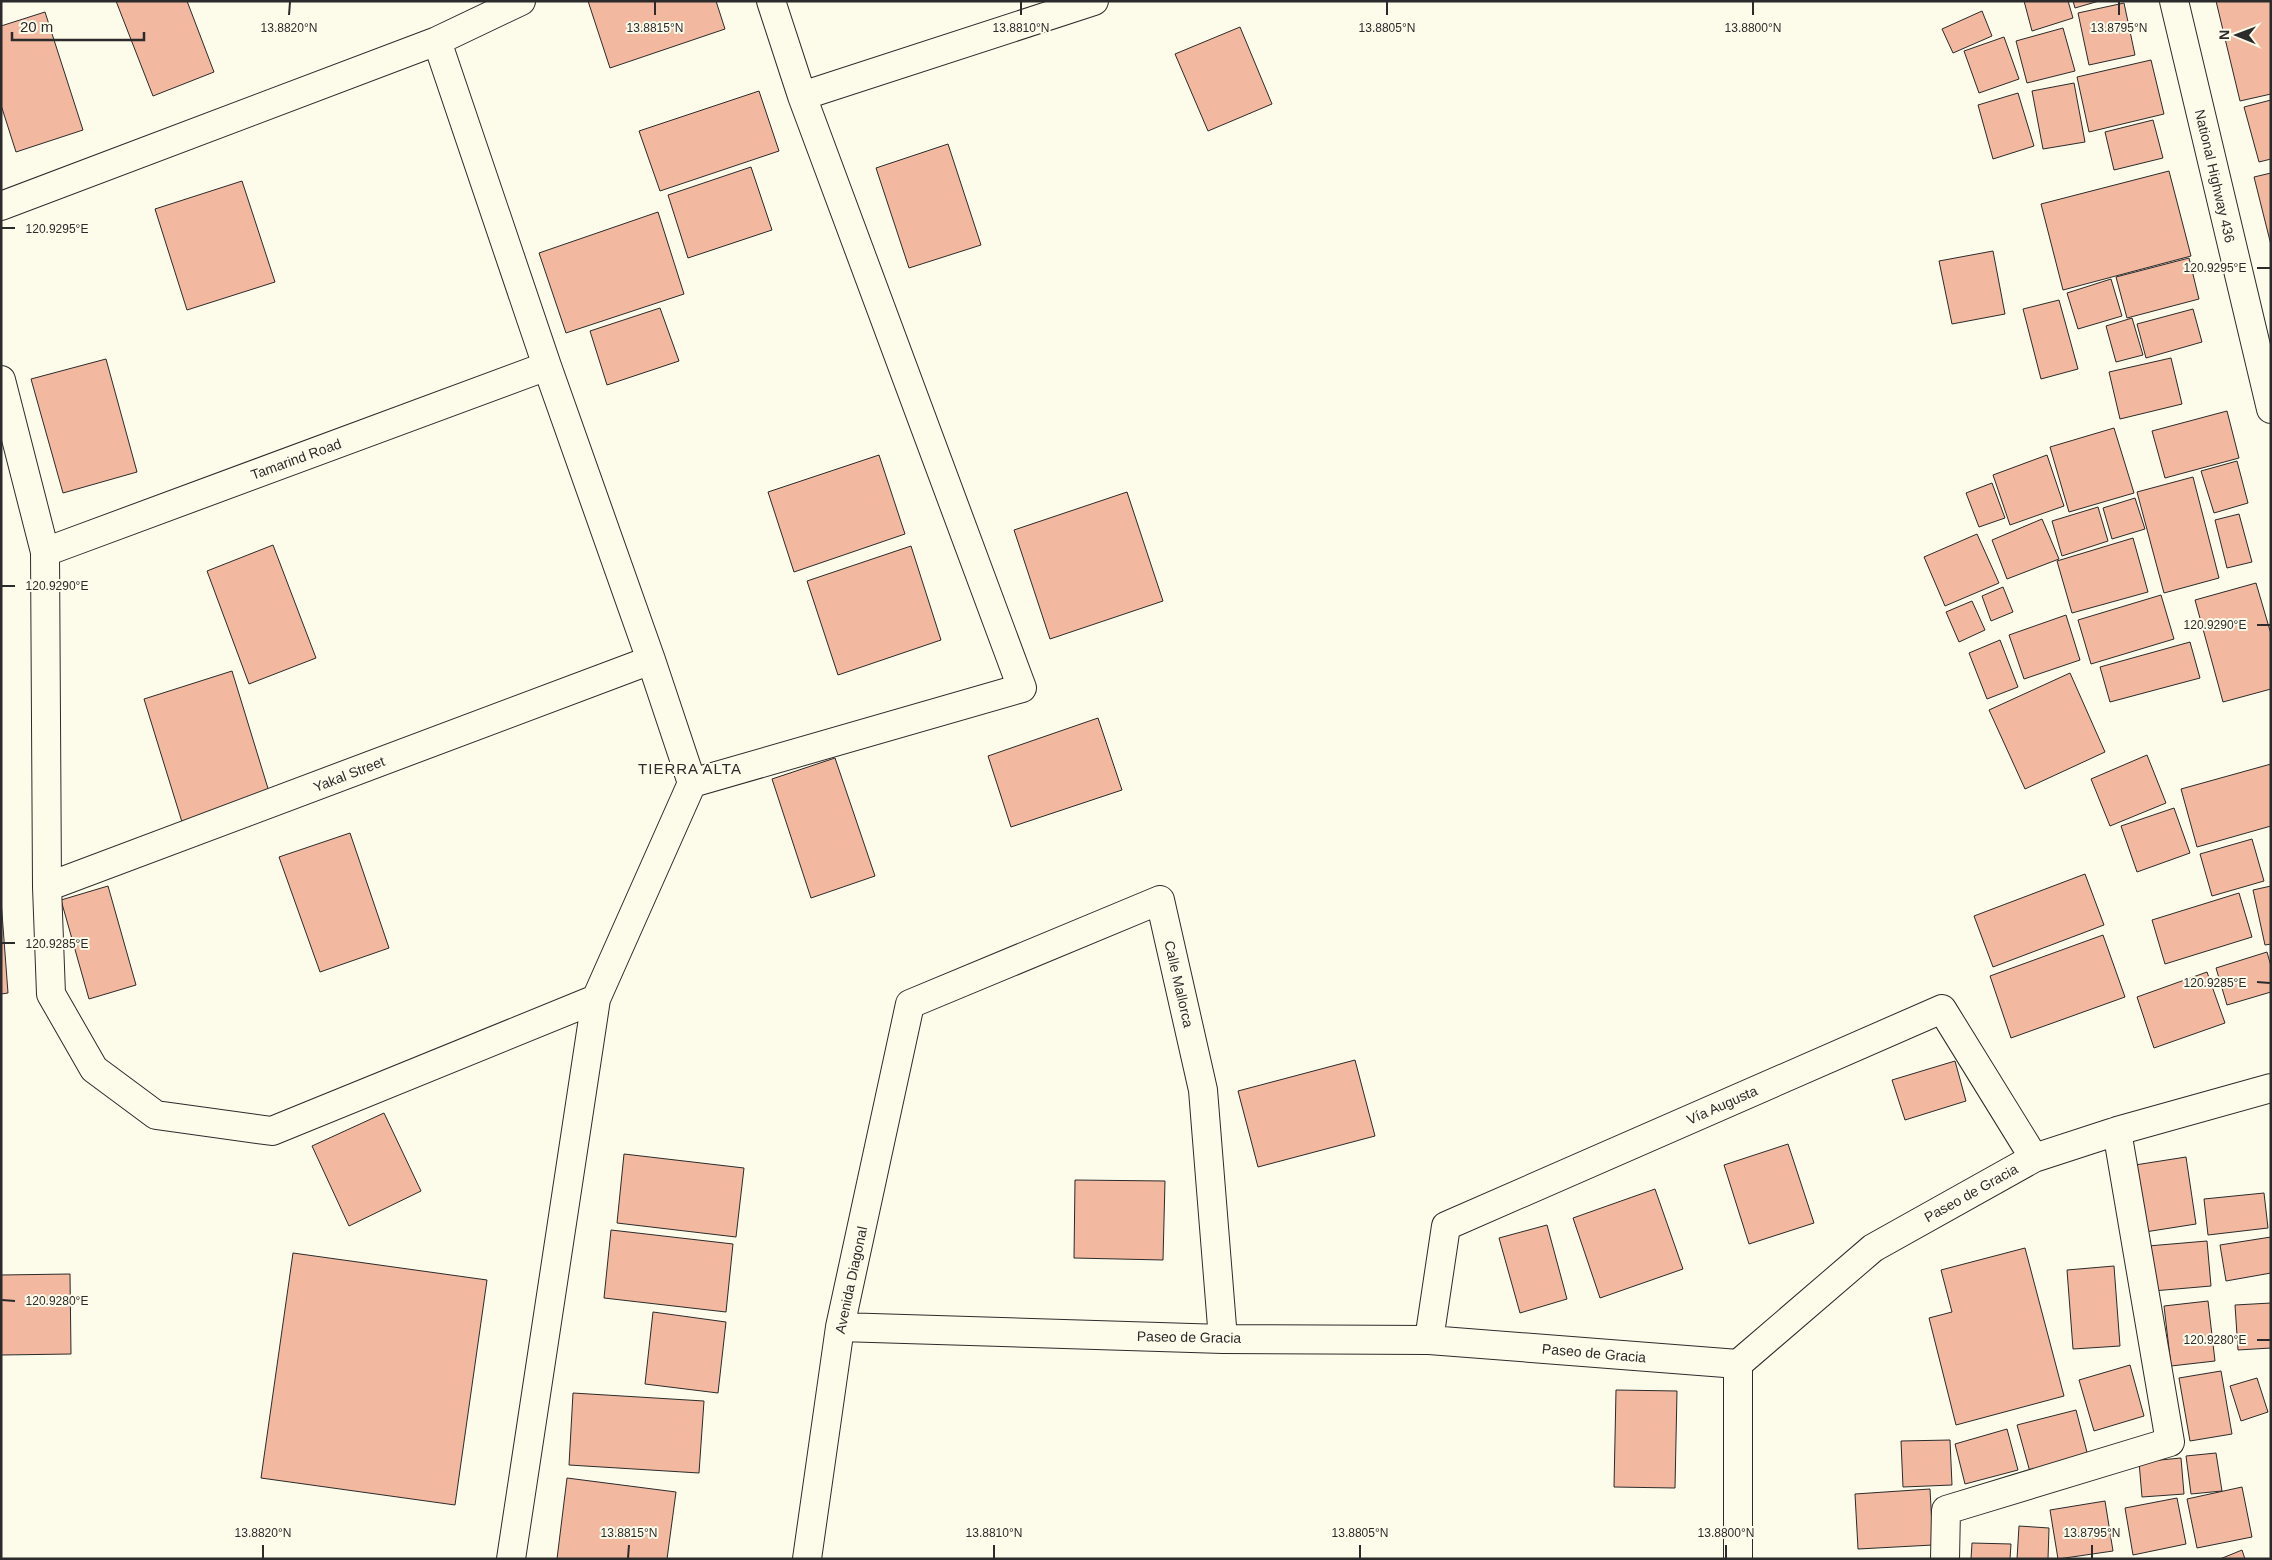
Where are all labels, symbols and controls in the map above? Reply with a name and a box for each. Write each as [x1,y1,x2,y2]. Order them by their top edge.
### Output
scale bar [12,10,145,42]
north arrow [2212,10,2262,60]
text: 20 m [20,18,53,35]
text: 13.8820°N [261,21,317,35]
text: 13.8815°N [627,21,683,35]
text: 13.8810°N [993,21,1049,35]
text: 13.8805°N [1359,21,1415,35]
text: 13.8800°N [1725,21,1781,35]
text: 13.8795°N [2091,21,2147,35]
text: N [2216,30,2232,40]
street label: National Highway 436 [2192,108,2238,244]
text: 120.9295°E [26,222,88,236]
text: 120.9295°E [2184,261,2246,275]
street label: Tamarind Road [249,435,343,483]
text: 120.9290°E [26,579,88,593]
text: 120.9290°E [2184,618,2246,632]
street label: Yakal Street [311,753,387,795]
district label: TIERRA ALTA [638,760,742,777]
text: 120.9285°E [26,937,88,951]
street label: Calle Mallorca [1161,939,1197,1029]
text: 120.9285°E [2184,976,2246,990]
street label: Vía Augusta [1684,1082,1760,1128]
street label: Paseo de Gracia [1922,1161,2021,1225]
street label: Avenida Diagonal [832,1225,870,1335]
text: 120.9280°E [26,1294,88,1308]
street label: Paseo de Gracia [1137,1328,1241,1346]
text: 120.9280°E [2184,1333,2246,1347]
street label: Paseo de Gracia [1541,1340,1647,1366]
text: 13.8820°N [235,1526,291,1540]
text: 13.8815°N [601,1526,657,1540]
text: 13.8810°N [966,1526,1022,1540]
text: 13.8805°N [1332,1526,1388,1540]
text: 13.8800°N [1698,1526,1754,1540]
text: 13.8795°N [2064,1526,2120,1540]

